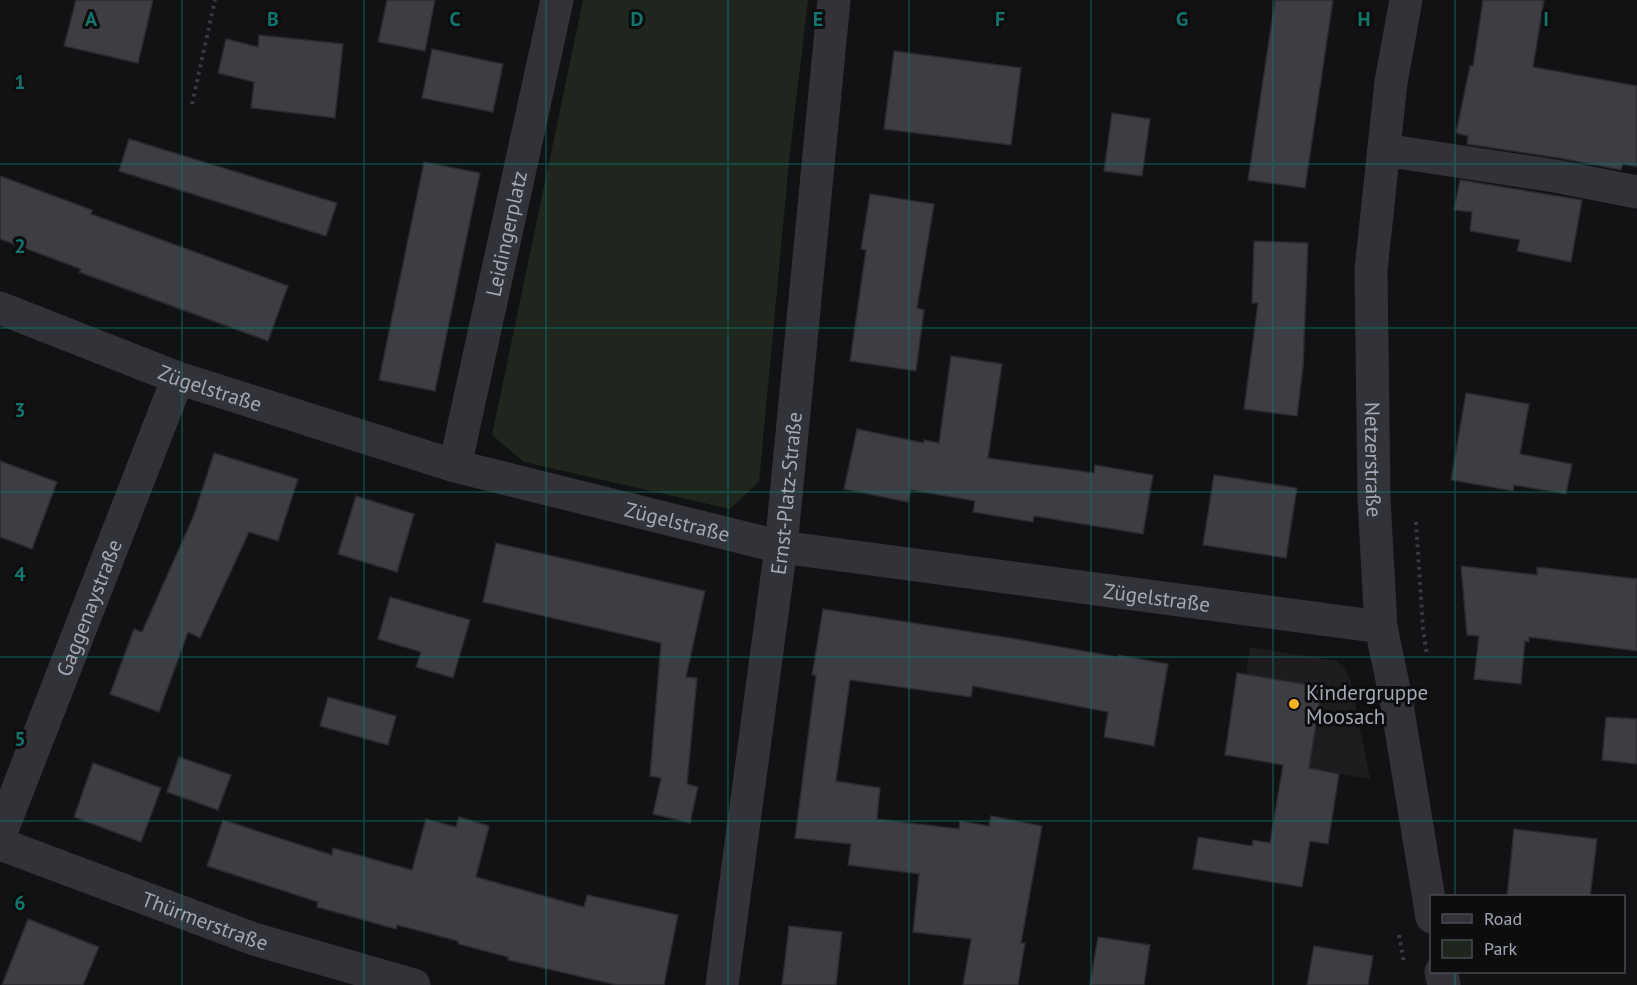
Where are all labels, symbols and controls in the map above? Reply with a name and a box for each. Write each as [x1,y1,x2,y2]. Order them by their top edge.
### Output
text: A [85,6,98,32]
text: B [267,6,279,32]
text: C [449,6,461,32]
text: D [631,6,644,32]
text: E [813,6,823,32]
text: F [995,6,1005,32]
text: G [1176,6,1188,32]
text: H [1357,6,1371,32]
text: I [1543,6,1549,32]
text: 1 [14,69,26,95]
street label: Leidingerplatz [479,168,533,299]
text: 2 [14,233,26,259]
street label: Zügelstraße [154,358,265,417]
text: 3 [14,397,26,423]
street label: Netzerstraße [1359,402,1388,518]
street label: Ernst-Platz-Straße [764,411,808,576]
street label: Zügelstraße [622,495,733,547]
street label: Gaggenaystraße [50,535,127,680]
text: 4 [14,561,26,587]
street label: Zügelstraße [1102,577,1212,618]
place label: Kindergruppe Moosach [1306,679,1428,730]
marker: Kindergruppe Moosach [1287,697,1301,711]
text: 5 [14,726,26,752]
street label: Thürmerstraße [138,885,272,956]
text: 6 [14,890,26,916]
legend [1430,895,1625,973]
text: Road [1484,907,1522,930]
text: Park [1484,937,1517,960]

